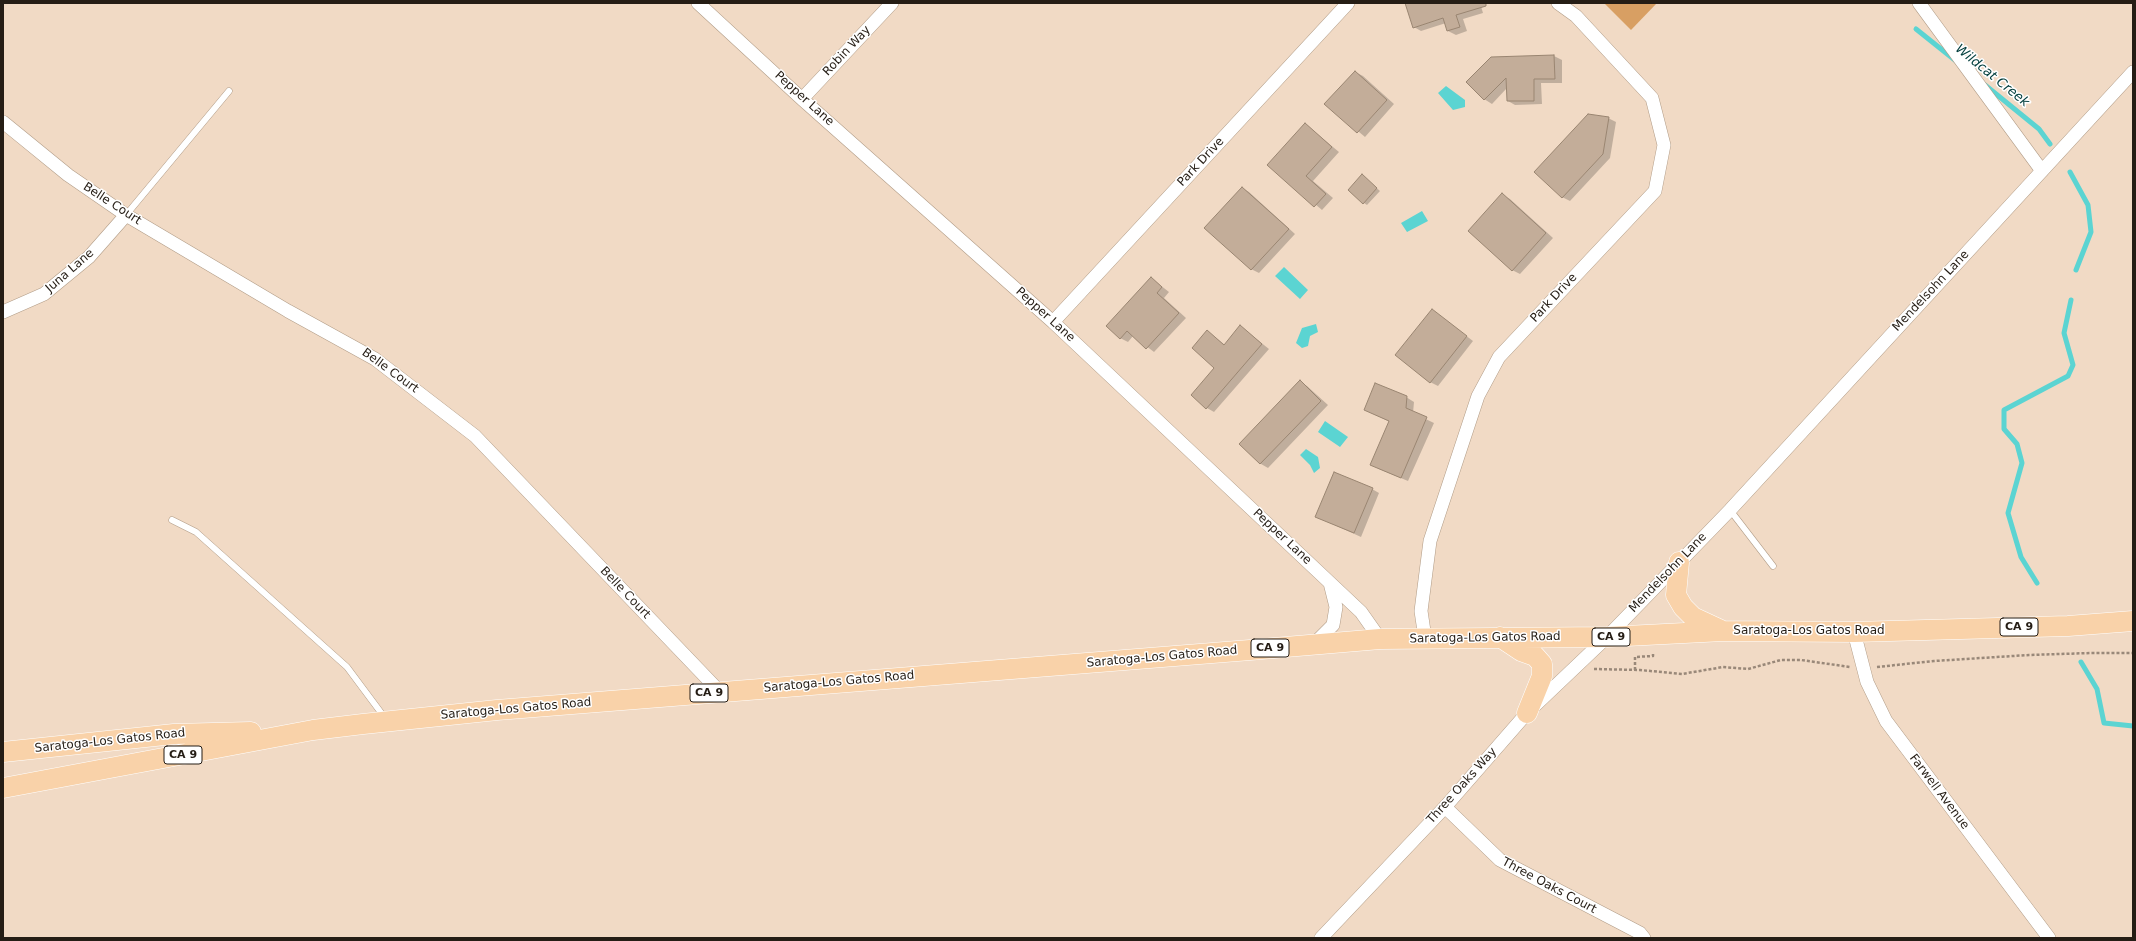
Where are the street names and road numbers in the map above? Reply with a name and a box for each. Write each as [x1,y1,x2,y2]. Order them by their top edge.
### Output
street label: Robin Way [820,23,874,79]
street label: Pepper Lane [771,69,837,129]
street label: Park Drive [1175,135,1227,189]
street label: Belle Court [80,180,144,228]
street label: Juna Lane [43,246,97,296]
street label: Mendelsohn Lane [1890,248,1972,334]
street label: Park Drive [1528,271,1580,325]
street label: Pepper Lane [1012,285,1078,345]
street label: Belle Court [359,346,421,396]
street label: Pepper Lane [1250,506,1314,568]
street label: Mendelsohn Lane [1626,530,1710,616]
street label: Belle Court [597,564,653,622]
road number: CA 9 [2000,618,2038,636]
street label: Saratoga-Los Gatos Road [1733,624,1885,638]
road number: CA 9 [1592,628,1630,646]
street label: Saratoga-Los Gatos Road [1409,629,1561,647]
road number: CA 9 [1251,639,1289,657]
street label: Saratoga-Los Gatos Road [1086,643,1238,671]
street label: Saratoga-Los Gatos Road [763,668,915,696]
road number: CA 9 [690,684,728,702]
street label: Saratoga-Los Gatos Road [440,695,592,723]
street label: Saratoga-Los Gatos Road [34,726,186,756]
street label: Three Oaks Way [1424,745,1500,827]
road number: CA 9 [164,746,202,764]
street label: Farwell Avenue [1906,752,1972,832]
street label: Three Oaks Court [1499,855,1599,917]

